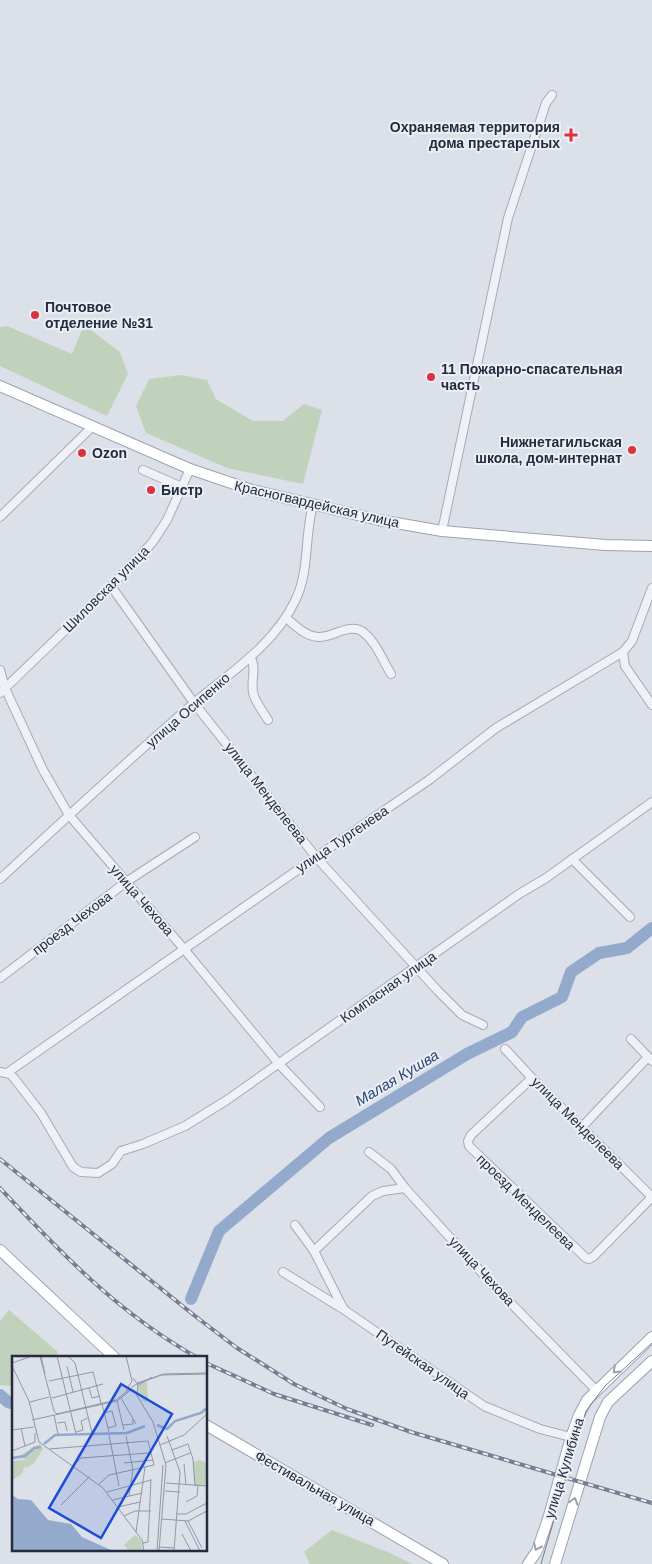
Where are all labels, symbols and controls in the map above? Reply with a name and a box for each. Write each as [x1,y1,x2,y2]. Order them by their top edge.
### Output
place label: Охраняемая территория дома престарелых [390,119,560,151]
marker: Охраняемая территория дома престарелых [564,128,578,142]
place label: Почтовое отделение №31 [45,299,153,331]
marker: Почтовое отделение №31 [29,309,41,321]
place label: 11 Пожарно-спасательная часть [441,361,623,393]
marker: 11 Пожарно-спасательная часть [425,371,437,383]
place label: Нижнетагильская школа, дом-интернат [475,434,622,466]
marker: Нижнетагильская школа, дом-интернат [626,444,638,456]
place label: Ozon [92,445,127,461]
marker: Ozon [76,447,88,459]
street label: Красногвардейская улица [233,477,401,531]
place label: Бистр [161,482,203,498]
marker: Бистр [145,484,157,496]
street label: Шиловская улица [60,542,153,635]
street label: улица Осипенко [143,669,233,751]
street label: улица Менделеева [222,739,311,847]
street label: улица Тургенева [293,802,391,876]
street label: улица Чехова [107,861,177,939]
street label: проезд Чехова [29,888,115,958]
street label: Компасная улица [337,948,439,1026]
water label: Малая Кушва [352,1046,442,1109]
street label: улица Менделеева [528,1073,628,1173]
street label: проезд Менделеева [474,1151,579,1253]
street label: улица Чехова [446,1233,518,1309]
street label: Путейская улица [373,1326,473,1402]
inset map [12,1356,208,1552]
one-way arrow [613,1364,622,1373]
street label: улица Кулибина [541,1415,587,1520]
street label: Фестивальная улица [252,1447,378,1529]
one-way arrow [569,1497,579,1505]
one-way arrow [533,1542,544,1551]

